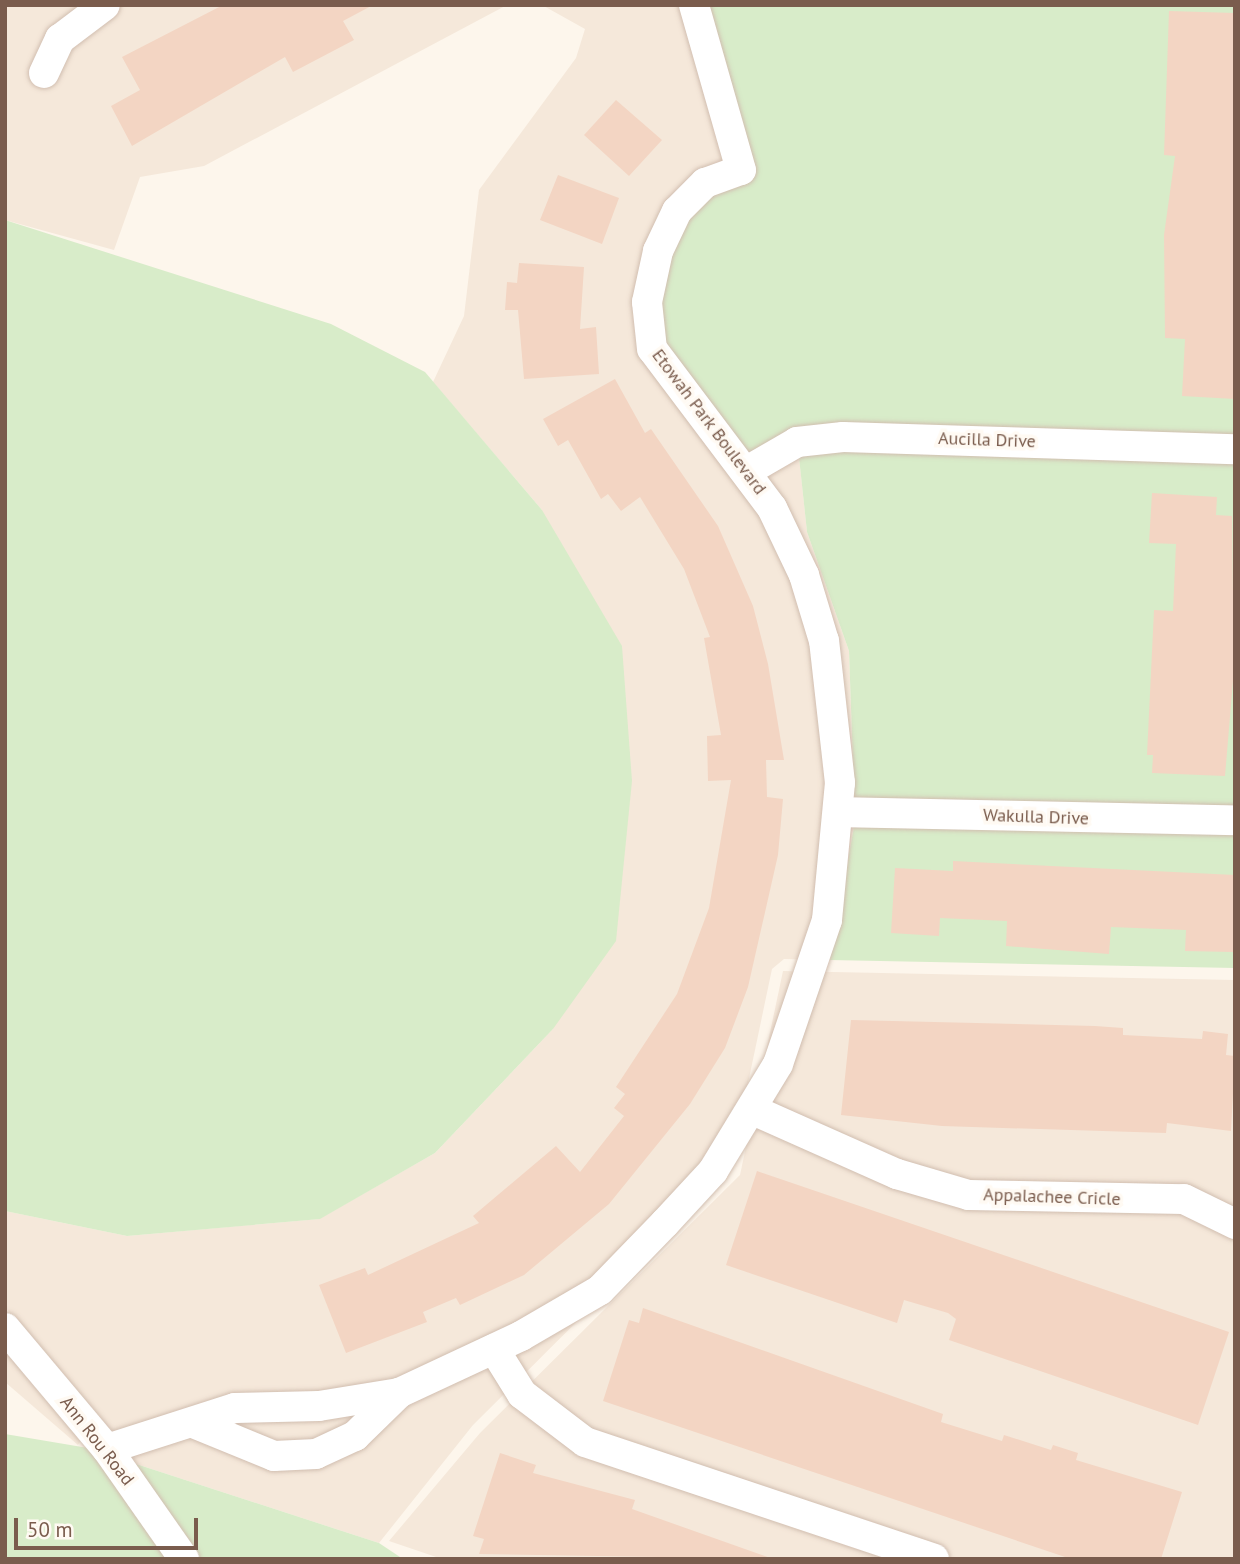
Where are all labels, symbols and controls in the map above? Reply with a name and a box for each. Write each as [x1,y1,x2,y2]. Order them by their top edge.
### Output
street label: Etowah Park Boulevard [647,345,771,499]
street label: Aucilla Drive [938,428,1036,452]
street label: Wakulla Drive [983,804,1089,830]
street label: Appalachee Cricle [983,1184,1121,1210]
street label: Ann Rou Road [56,1392,138,1490]
scale bar [18,1504,201,1548]
text: 50 m [27,1516,73,1543]

